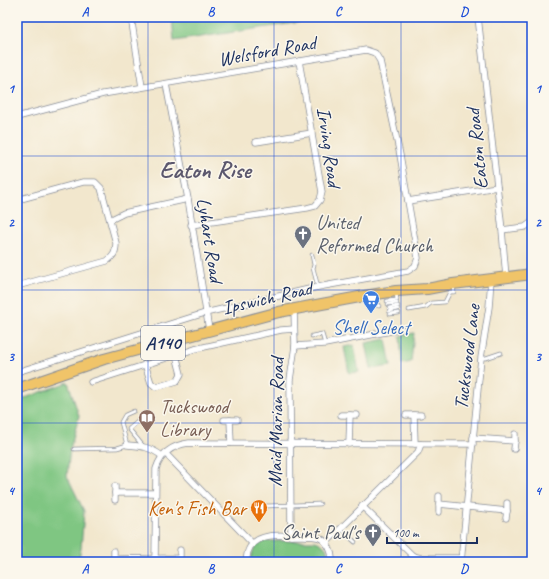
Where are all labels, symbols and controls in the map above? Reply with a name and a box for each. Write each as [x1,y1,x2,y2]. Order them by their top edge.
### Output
text: A [82,4,90,20]
text: B [208,4,216,20]
text: C [335,4,343,20]
text: D [460,4,469,20]
street label: Welsford Road [216,30,321,72]
text: 1 [8,81,16,97]
text: 1 [535,81,543,97]
street label: Eaton Road [460,104,494,191]
street label: Irving Road [311,106,347,191]
district label: Eaton Rise [159,155,253,185]
street label: Lyhart Road [191,196,229,287]
place label: United Reformed Church [316,210,434,258]
text: 2 [8,215,15,231]
text: 2 [535,215,542,231]
church icon: United Reformed Church [293,224,313,249]
street label: Ipswich Road [220,275,317,320]
supermarket icon: Shell Select [361,289,381,314]
street label: Tuckswood Lane [448,301,486,411]
place label: Shell Select [332,315,413,340]
road number: A140 [141,326,185,360]
text: 3 [8,349,15,365]
text: 3 [535,349,542,365]
street label: Maid Marian Road [262,354,290,487]
place label: Tuckswood Library [160,394,231,442]
library icon: Tuckswood Library [137,408,157,433]
text: 4 [8,483,16,499]
text: 4 [535,483,543,499]
place label: Ken's Fish Bar [148,496,248,521]
restaurant icon: Ken's Fish Bar [249,498,269,523]
scale bar [387,519,477,545]
place label: Saint Paul's [281,520,362,545]
church icon: Saint Paul's [363,522,383,547]
text: 100 m [393,525,420,541]
text: A [82,561,90,577]
text: B [208,561,216,577]
text: C [335,561,343,577]
text: D [460,561,469,577]

